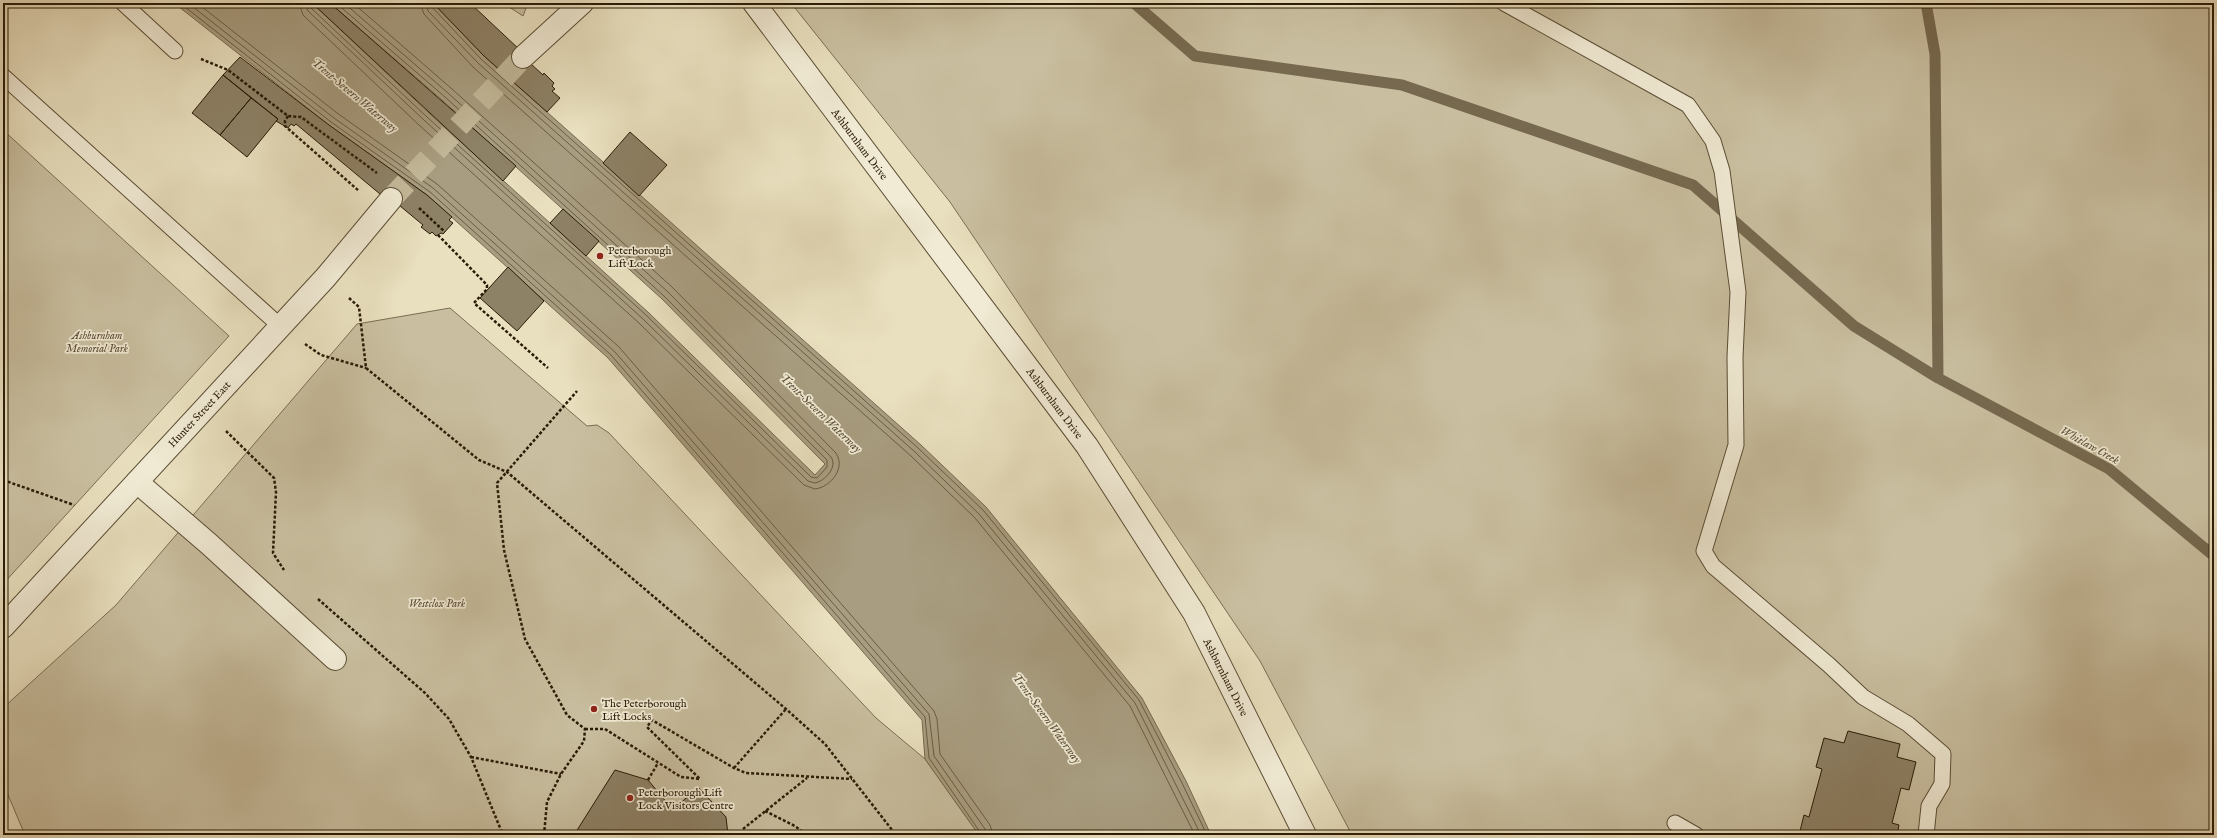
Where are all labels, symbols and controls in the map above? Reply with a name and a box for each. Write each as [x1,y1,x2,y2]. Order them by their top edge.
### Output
water label: Trent–Severn Waterway [309,55,401,136]
street label: Ashburnham Drive [827,105,891,183]
place label: Peterborough Lift Lock [608,244,672,271]
marker: Peterborough Lift Lock [595,251,605,261]
park label: Ashburnham Memorial Park [66,329,129,356]
street label: Ashburnham Drive [1022,364,1086,442]
water label: Trent–Severn Waterway [777,371,865,456]
street label: Hunter Street East [165,378,234,451]
water label: Whitlaw Creek [2058,423,2122,468]
park label: Westclox Park [409,597,466,611]
street label: Ashburnham Drive [1199,635,1251,719]
water label: Trent–Severn Waterway [1009,670,1085,767]
place label: The Peterborough Lift Locks [602,697,687,724]
marker: The Peterborough Lift Locks [589,704,599,714]
place label: Peterborough Lift Lock Visitors Centre [638,786,733,813]
marker: Peterborough Lift Lock Visitors Centre [625,793,635,803]

